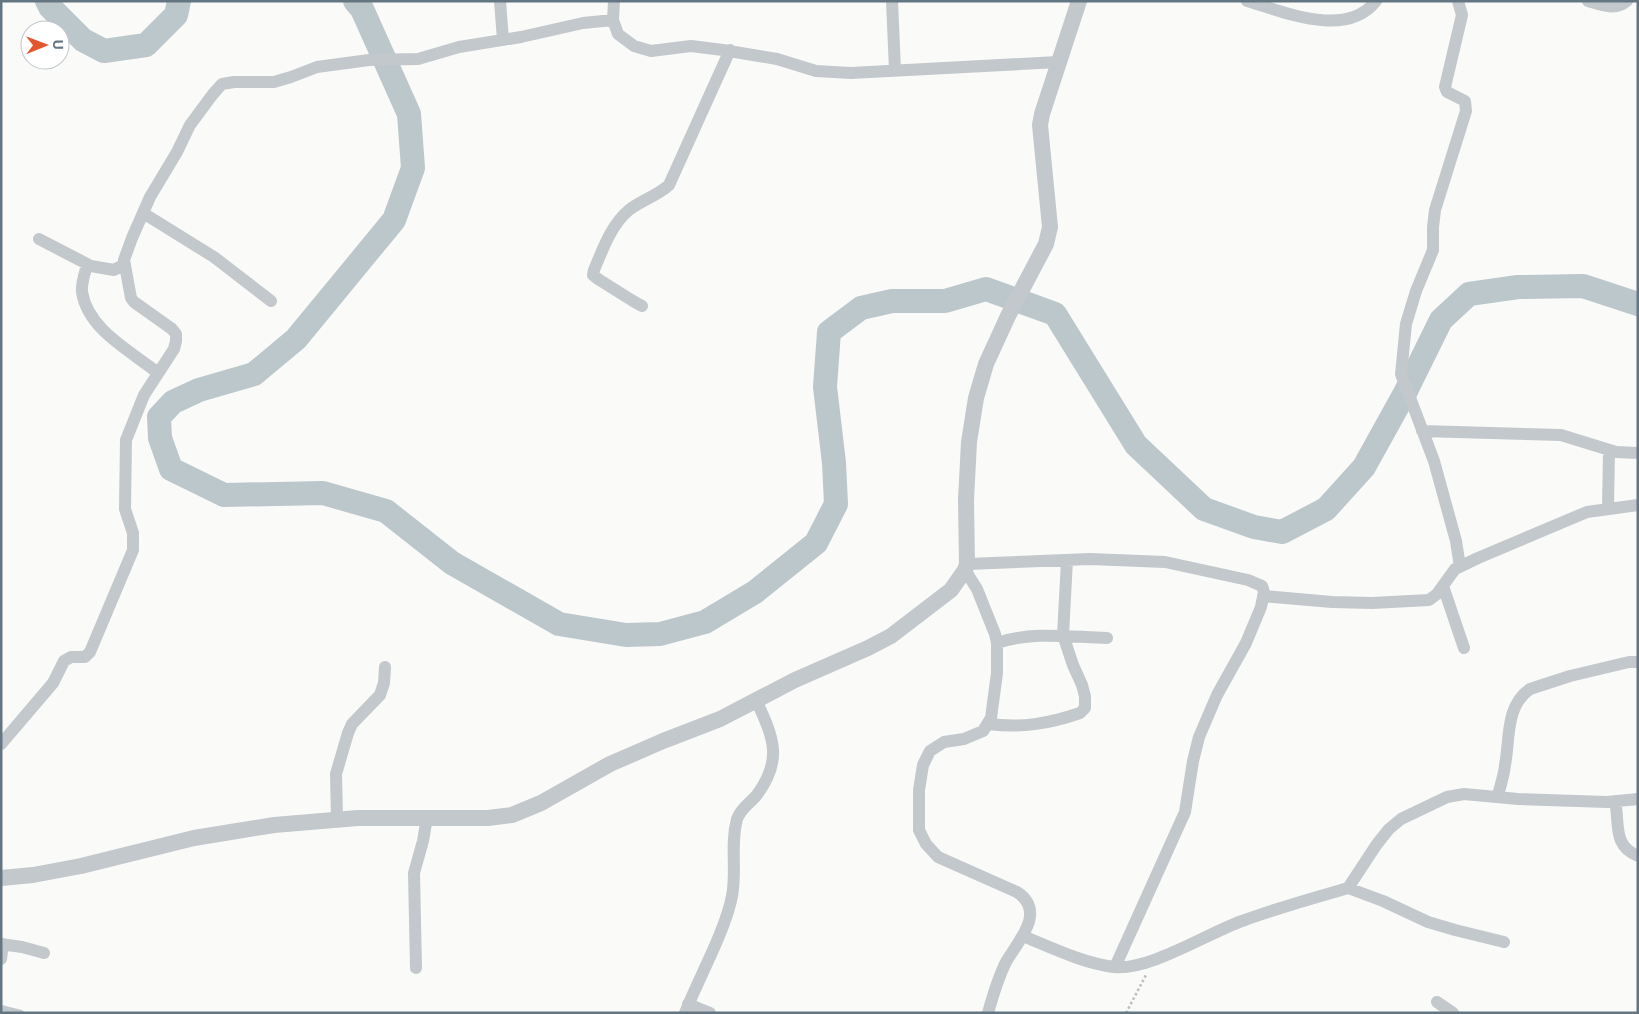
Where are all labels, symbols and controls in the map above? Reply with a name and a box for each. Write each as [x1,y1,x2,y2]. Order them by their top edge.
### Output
north arrow [20,20,70,70]
text: U [49,39,68,50]

